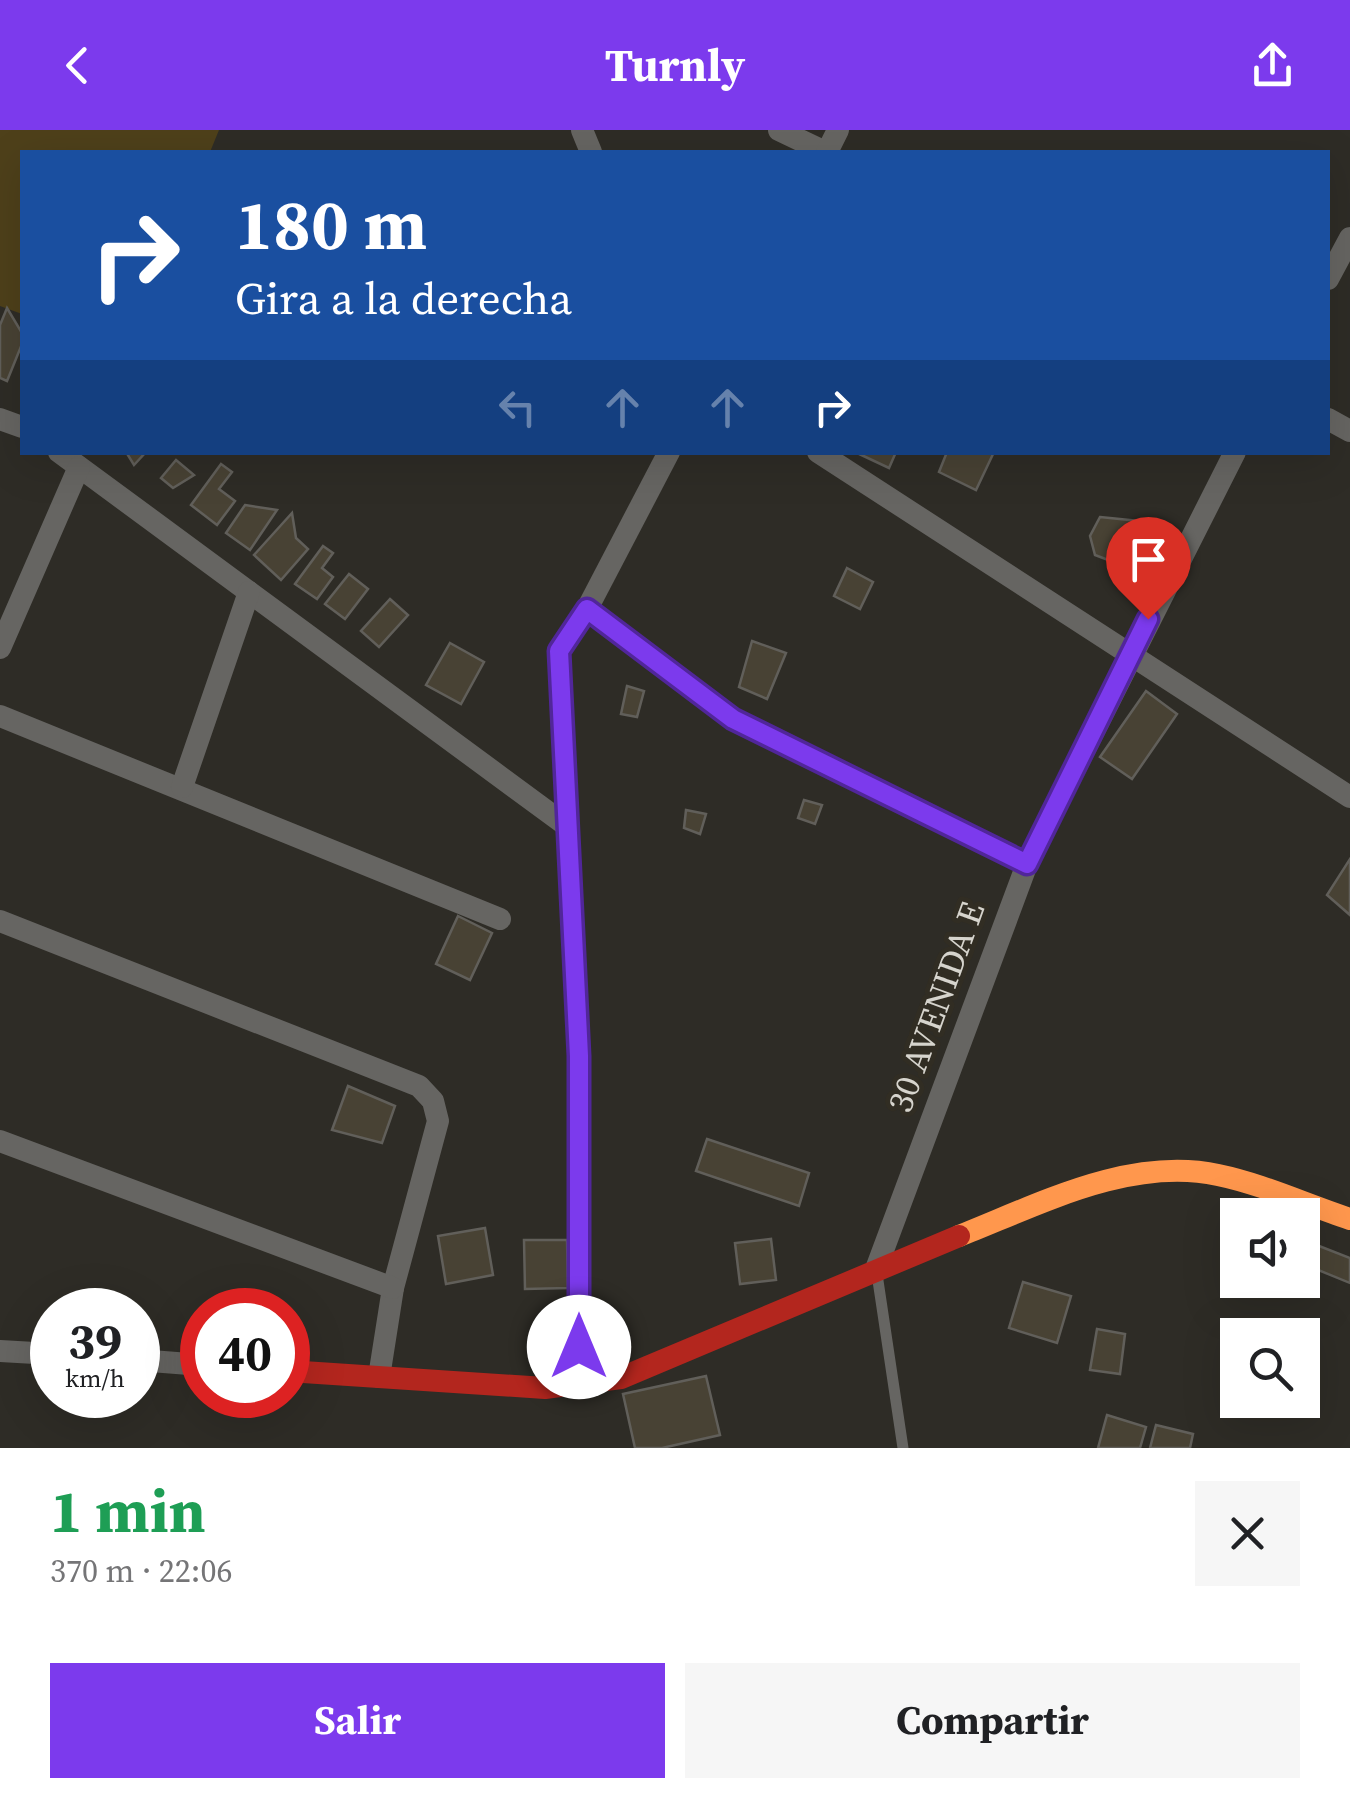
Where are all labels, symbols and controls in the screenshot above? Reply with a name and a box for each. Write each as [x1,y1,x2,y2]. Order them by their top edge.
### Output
text: Turnly [605,34,745,96]
icon: back [50,38,105,93]
icon: share [1245,38,1300,93]
text: 180 m [235,176,427,272]
icon: right [70,190,200,320]
text: Gira a la derecha [235,267,572,329]
icon: left [490,380,545,435]
icon: ahead [595,380,650,435]
icon: ahead [700,380,755,435]
icon: right [805,380,860,435]
pin [1106,517,1191,620]
icon: arrive [1121,532,1176,587]
street label: 30 AVENIDA E [876,895,996,1119]
map controls [1220,1198,1320,1418]
button: sound [1220,1198,1320,1298]
speed limit sign: 40 [180,1288,310,1418]
position arrow [527,1295,631,1399]
text: 39 [68,1306,122,1375]
button: search [1220,1318,1320,1418]
text: km/h [65,1361,125,1395]
text: 1 min [50,1470,206,1552]
button: close [1195,1481,1300,1586]
text: 370 m · 22:06 [50,1549,232,1593]
button: Salir [50,1663,665,1778]
button: Compartir [685,1663,1300,1778]

